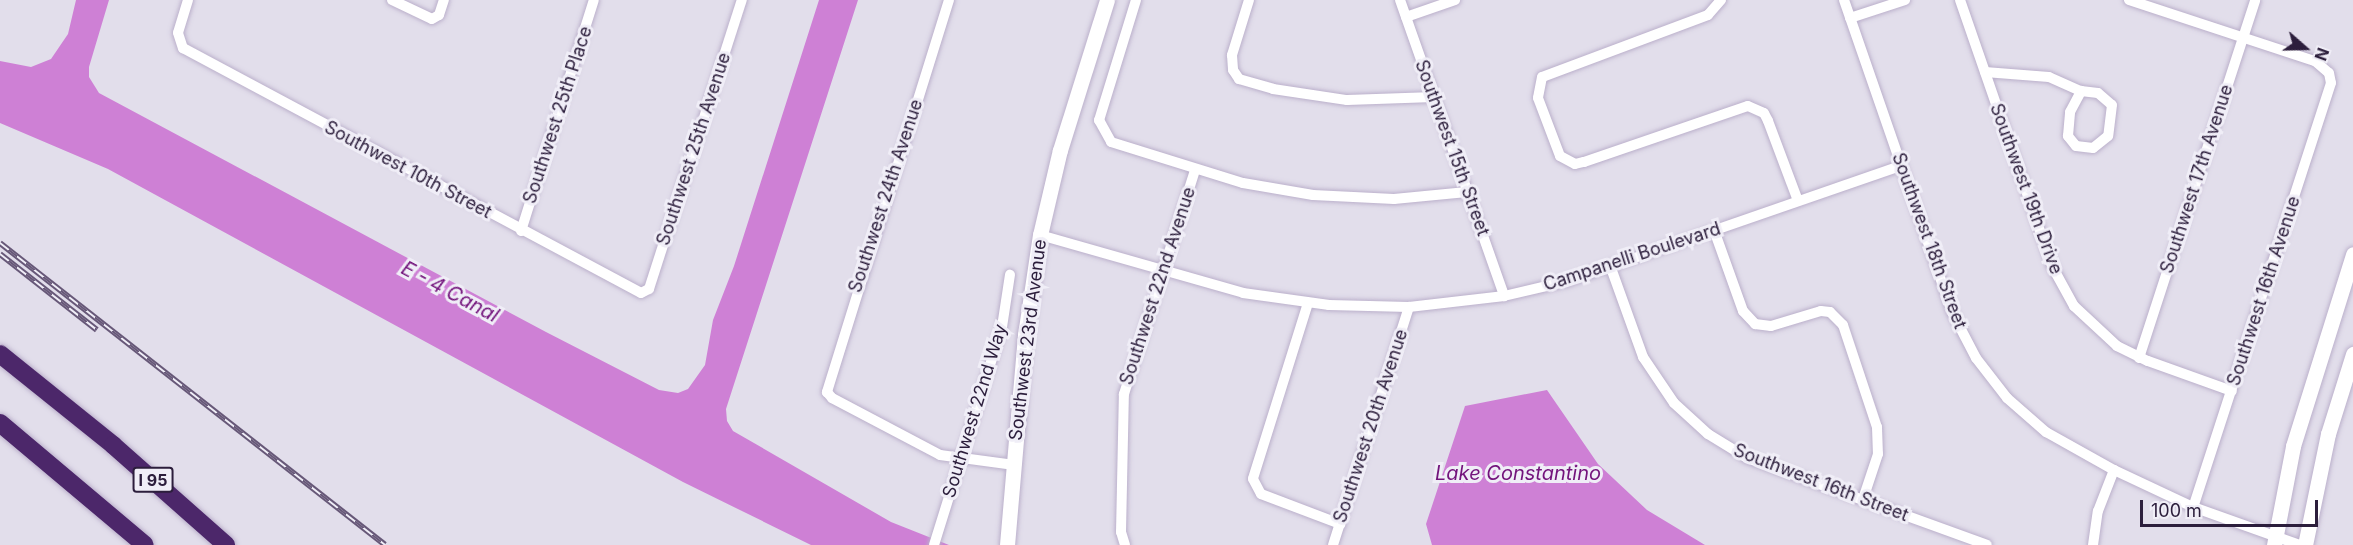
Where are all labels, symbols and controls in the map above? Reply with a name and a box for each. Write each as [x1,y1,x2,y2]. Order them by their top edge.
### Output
north arrow [2275,18,2335,78]
street label: Southwest 25th Place [519,24,597,206]
text: N [2310,45,2333,63]
street label: Southwest 25th Avenue [653,50,735,248]
street label: Southwest 15th Street [1410,57,1494,239]
street label: Southwest 17th Avenue [2156,82,2238,276]
street label: Southwest 24th Avenue [845,97,927,295]
street label: Southwest 19th Drive [1985,101,2067,277]
street label: Southwest 10th Street [321,117,495,223]
street label: Southwest 18th Street [1887,150,1971,332]
street label: Southwest 22nd Avenue [1116,184,1200,388]
street label: Southwest 16th Avenue [2223,193,2305,389]
street label: Campanelli Boulevard [1541,218,1723,296]
street label: Southwest 23rd Avenue [1005,238,1051,442]
water label: E - 4 Canal [397,256,503,328]
street label: Southwest 22nd Way [938,322,1012,500]
street label: Southwest 20th Avenue [1329,326,1413,526]
street label: Southwest 16th Street [1730,440,1912,526]
water label: Lake Constantino [1435,461,1601,485]
road number: I 95 [132,467,174,493]
scale bar [2143,488,2322,526]
text: 100 m [2151,500,2202,521]

